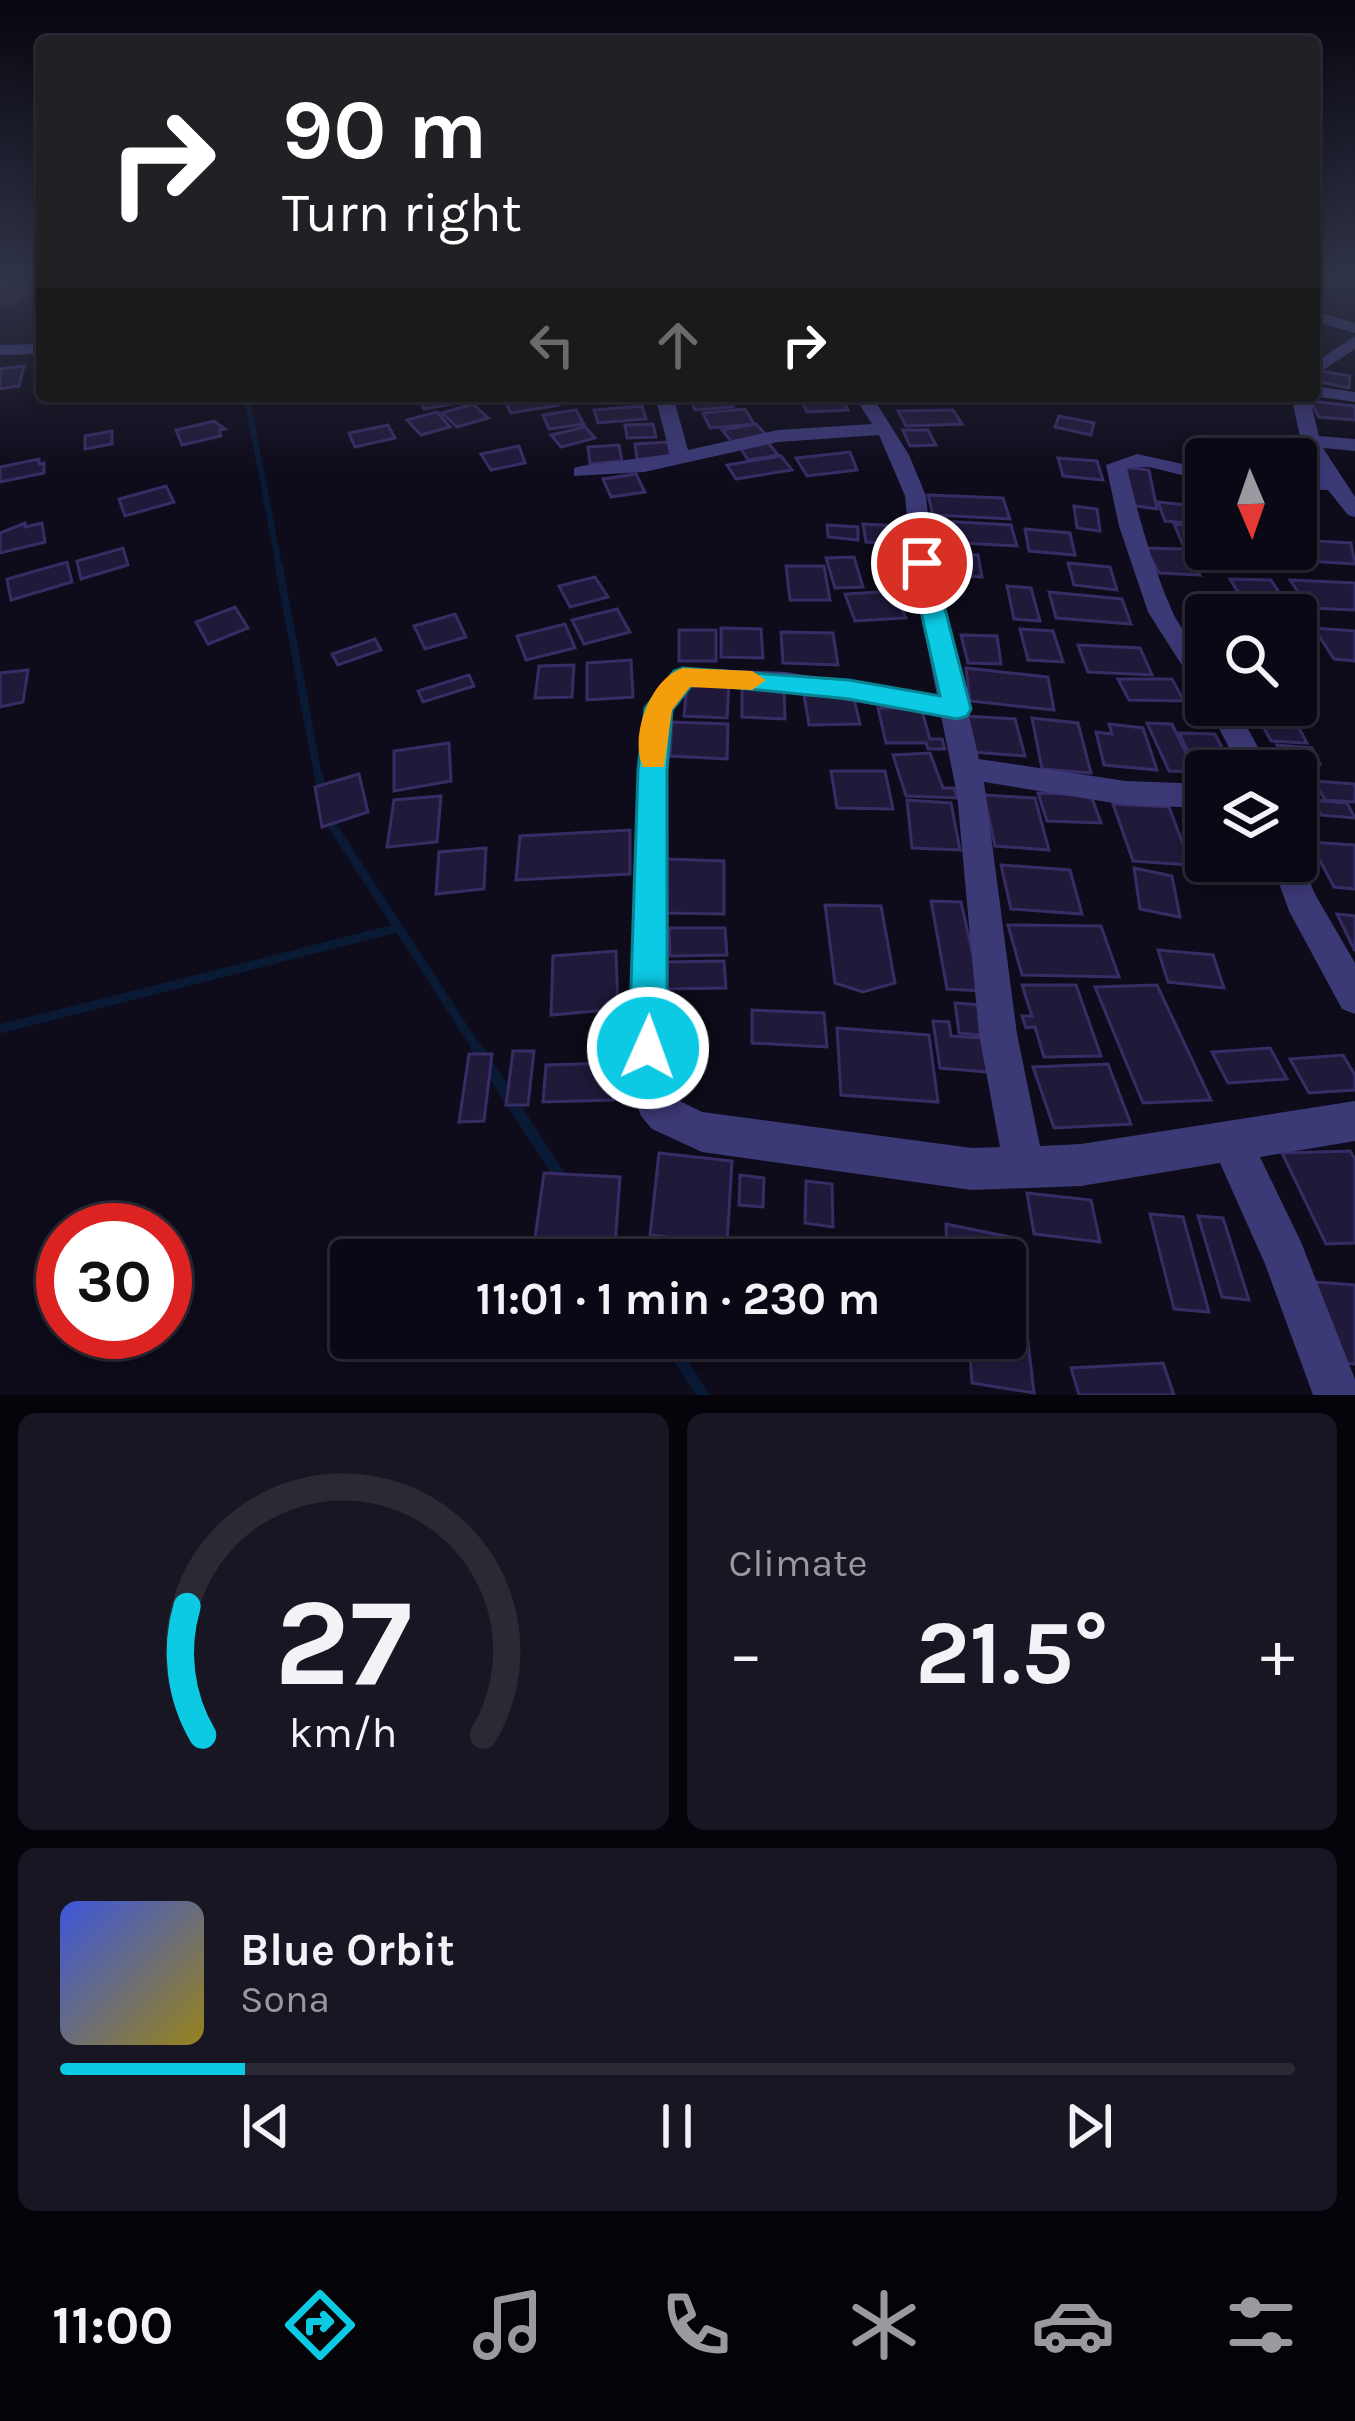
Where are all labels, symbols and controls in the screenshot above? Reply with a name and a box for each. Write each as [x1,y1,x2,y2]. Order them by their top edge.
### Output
text: 90 m [282,81,487,179]
icon: right [84,84,240,240]
text: Turn right [282,181,522,245]
icon: left [519,312,585,378]
icon: ahead [645,312,711,378]
icon: right [771,312,837,378]
north arrow [1185,438,1317,570]
map controls [1185,438,1317,882]
pin [871,512,973,614]
icon: arrive [889,530,955,596]
button: search [1185,594,1317,726]
button: layers [1185,750,1317,882]
position arrow [585,985,711,1111]
speed limit sign: 30 [36,1203,192,1359]
text: 11:01 · 1 min · 230 m [476,1273,880,1325]
text: Climate [729,1540,868,1586]
text: 27 [274,1570,412,1715]
text: 21.5° [915,1600,1108,1706]
text: − [729,1615,763,1693]
text: + [1260,1615,1295,1693]
text: km/h [289,1707,398,1757]
text: Blue Orbit [240,1924,455,1976]
text: Sona [240,1976,330,2022]
icon: previous [233,2093,299,2159]
icon: pause [644,2093,710,2159]
icon: next [1056,2093,1122,2159]
icon: directions [278,2283,362,2367]
icon: music [466,2283,550,2367]
icon: phone [654,2283,738,2367]
icon: climate [842,2283,926,2367]
icon: car [1031,2283,1115,2367]
icon: filters [1219,2283,1303,2367]
text: 11:00 [52,2293,173,2357]

